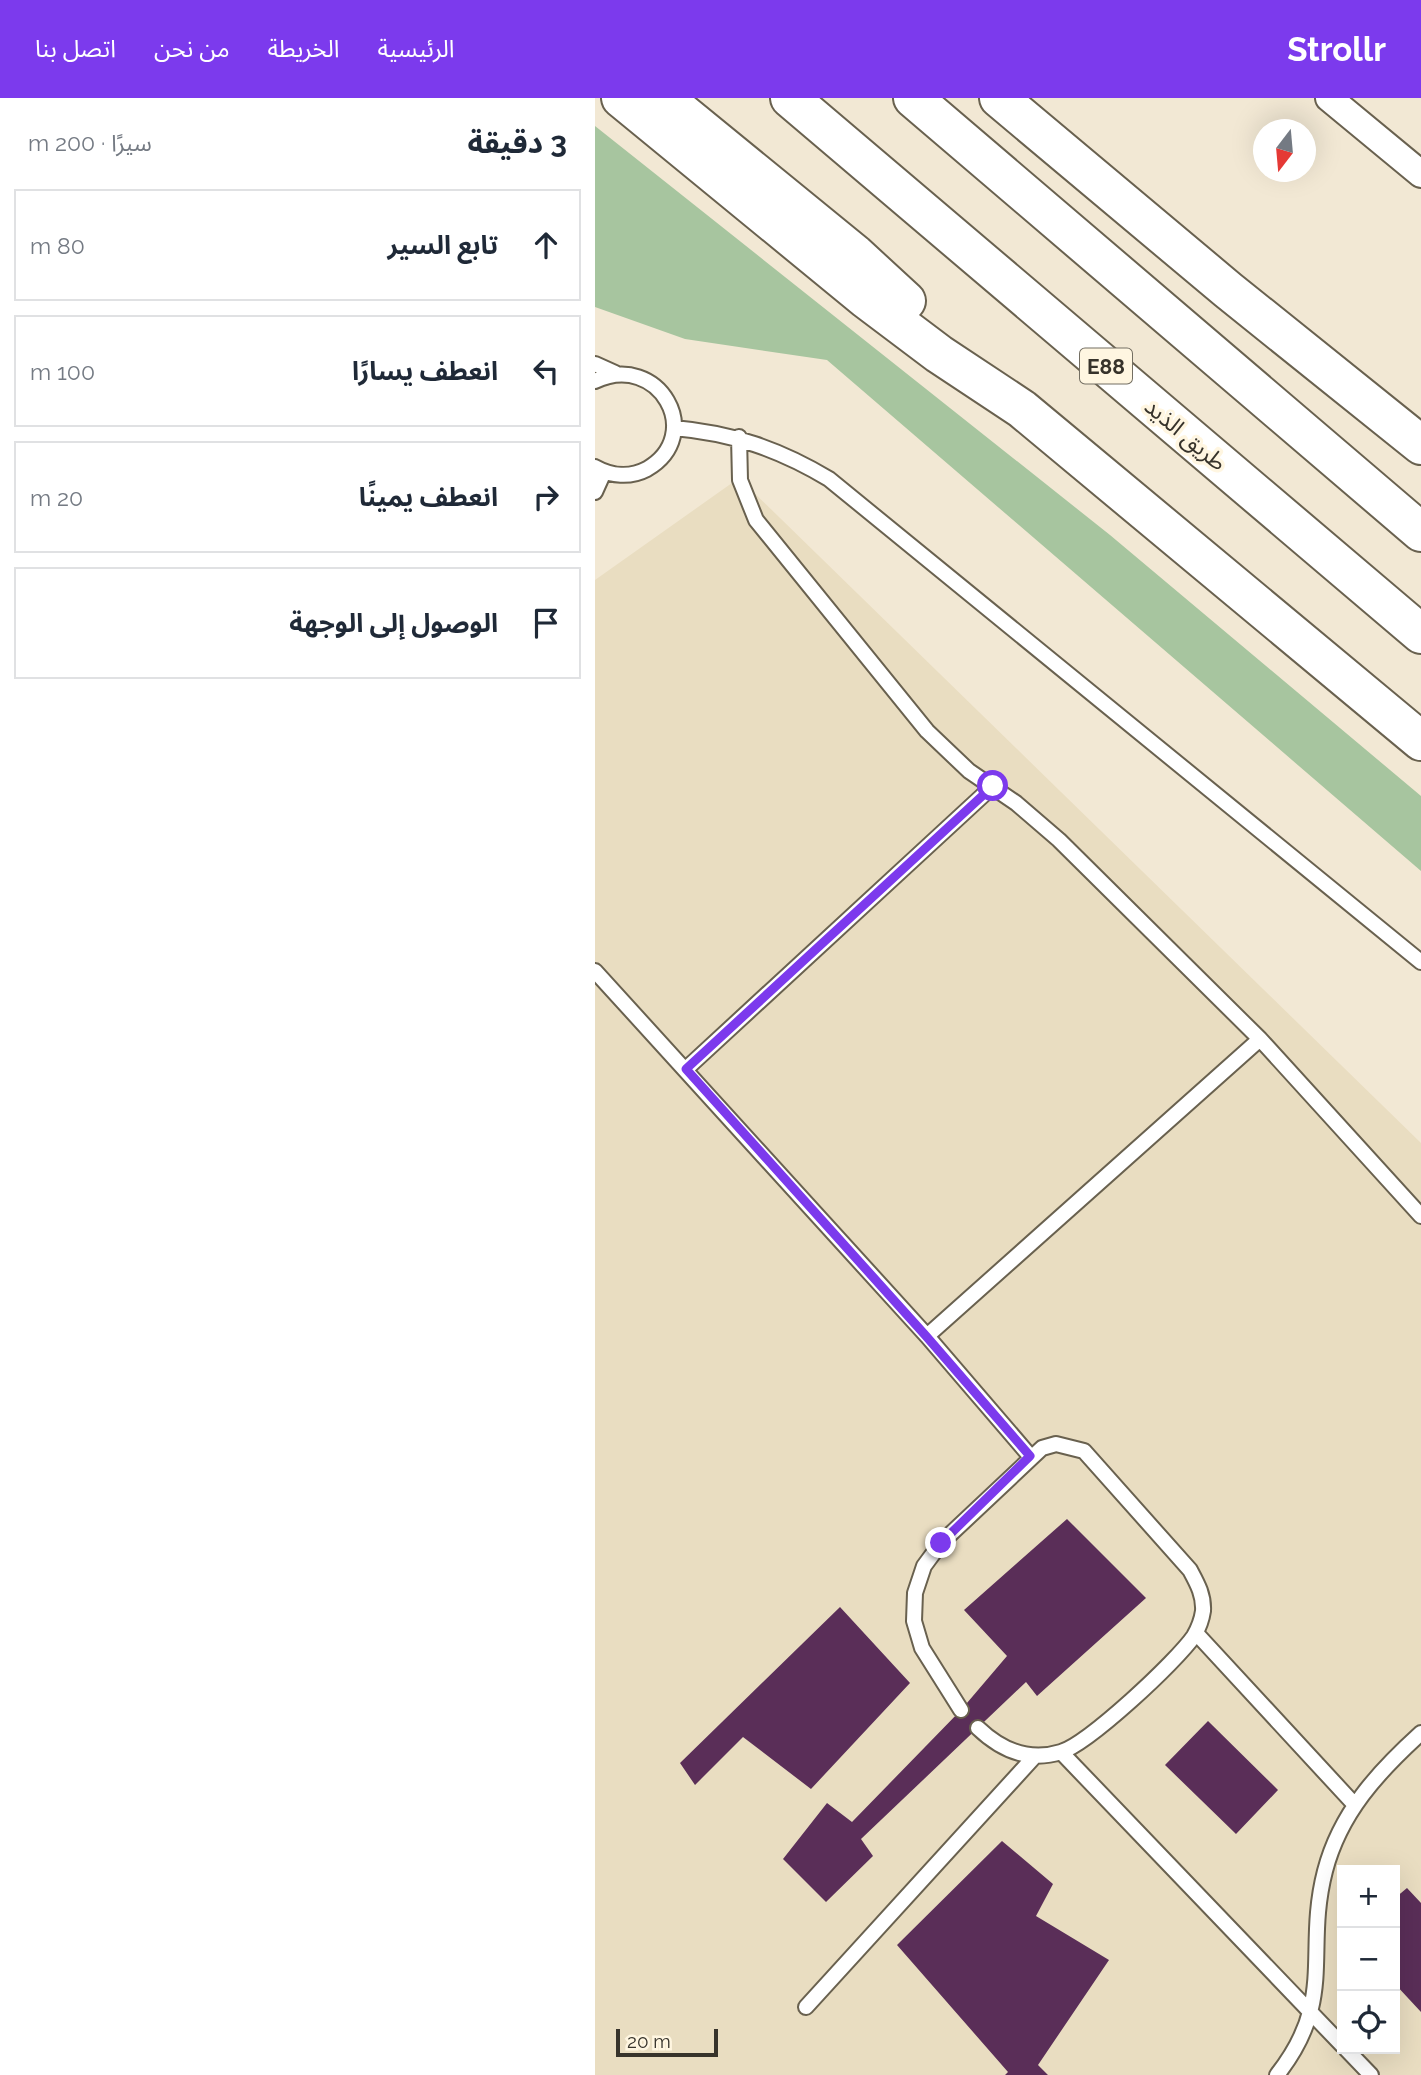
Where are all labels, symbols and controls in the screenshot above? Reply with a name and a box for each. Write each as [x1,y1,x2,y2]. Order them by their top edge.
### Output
text: Strollr [1287,30,1386,69]
text: اتصل بنا [35,34,116,63]
text: من نحن [154,34,230,63]
text: الخريطة [268,34,339,63]
text: الرئيسية [377,34,455,63]
north arrow [1253,119,1316,182]
text: 3 دقيقة [468,125,567,160]
text: سيرًا · 200 m [28,129,152,156]
icon: ahead [527,226,565,264]
text: تابع السير [387,230,498,260]
text: 80 m [30,232,85,259]
road number: E88 [1080,348,1132,384]
icon: left [527,352,565,390]
text: انعطف يسارًا [352,356,498,386]
text: 100 m [30,358,95,385]
street label: طريق الذيد [1139,392,1232,477]
icon: right [527,478,565,516]
text: انعطف يمينًا [359,482,498,512]
text: 20 m [30,484,83,511]
icon: arrive [527,604,565,642]
text: الوصول إلى الوجهة [289,608,498,638]
route start [977,770,1008,801]
route end [925,1527,956,1558]
map controls [1337,1865,1400,2054]
button: + [1337,1865,1400,1928]
button: − [1337,1928,1400,1991]
button: locate [1337,1991,1400,2054]
scale bar [616,2026,717,2058]
text: 20 m [627,2030,671,2052]

